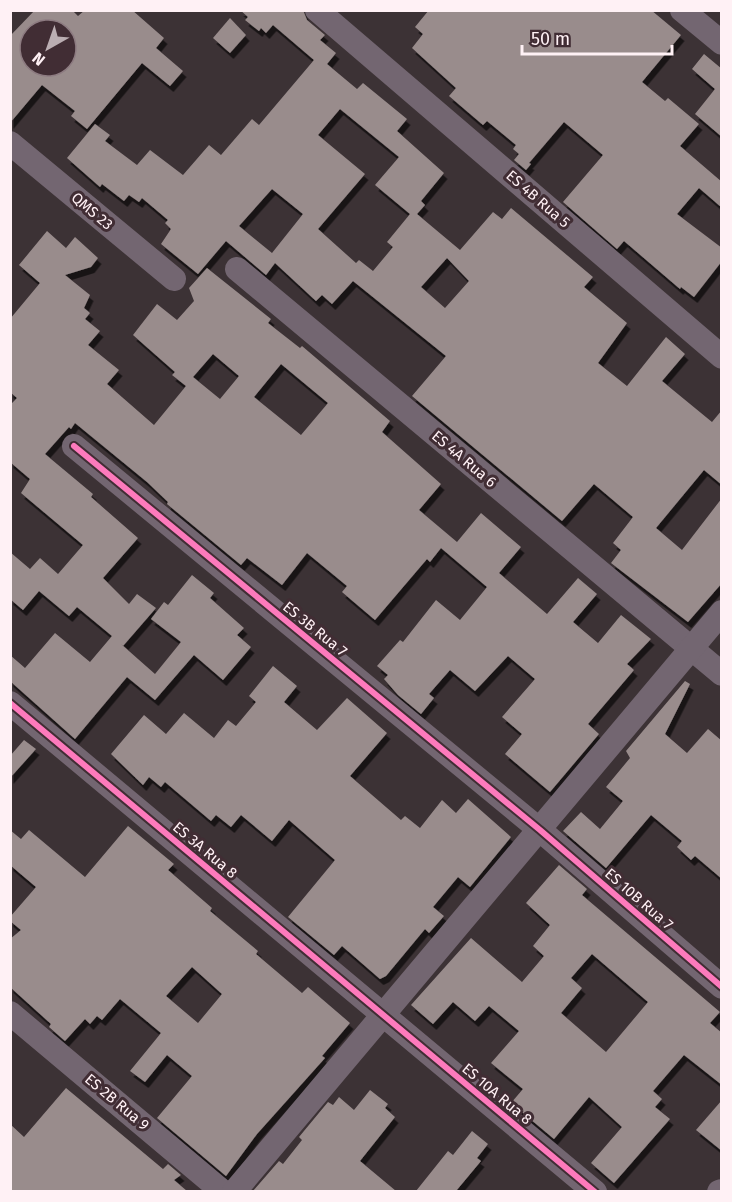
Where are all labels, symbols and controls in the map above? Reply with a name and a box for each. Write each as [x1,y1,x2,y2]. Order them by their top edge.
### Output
north arrow [18,18,78,78]
scale bar [522,18,672,56]
text: 50 m [531,28,570,50]
text: N [29,48,49,70]
street label: ES 4B Rua 5 [502,166,574,232]
street label: QMS 23 [68,188,116,234]
street label: ES 4A Rua 6 [428,427,500,491]
street label: ES 3B Rua 7 [279,598,351,660]
street label: ES 3A Rua 8 [169,818,241,882]
street label: ES 10B Rua 7 [601,864,677,934]
street label: ES 10A Rua 8 [458,1060,536,1128]
street label: ES 2B Rua 9 [81,1070,153,1134]

